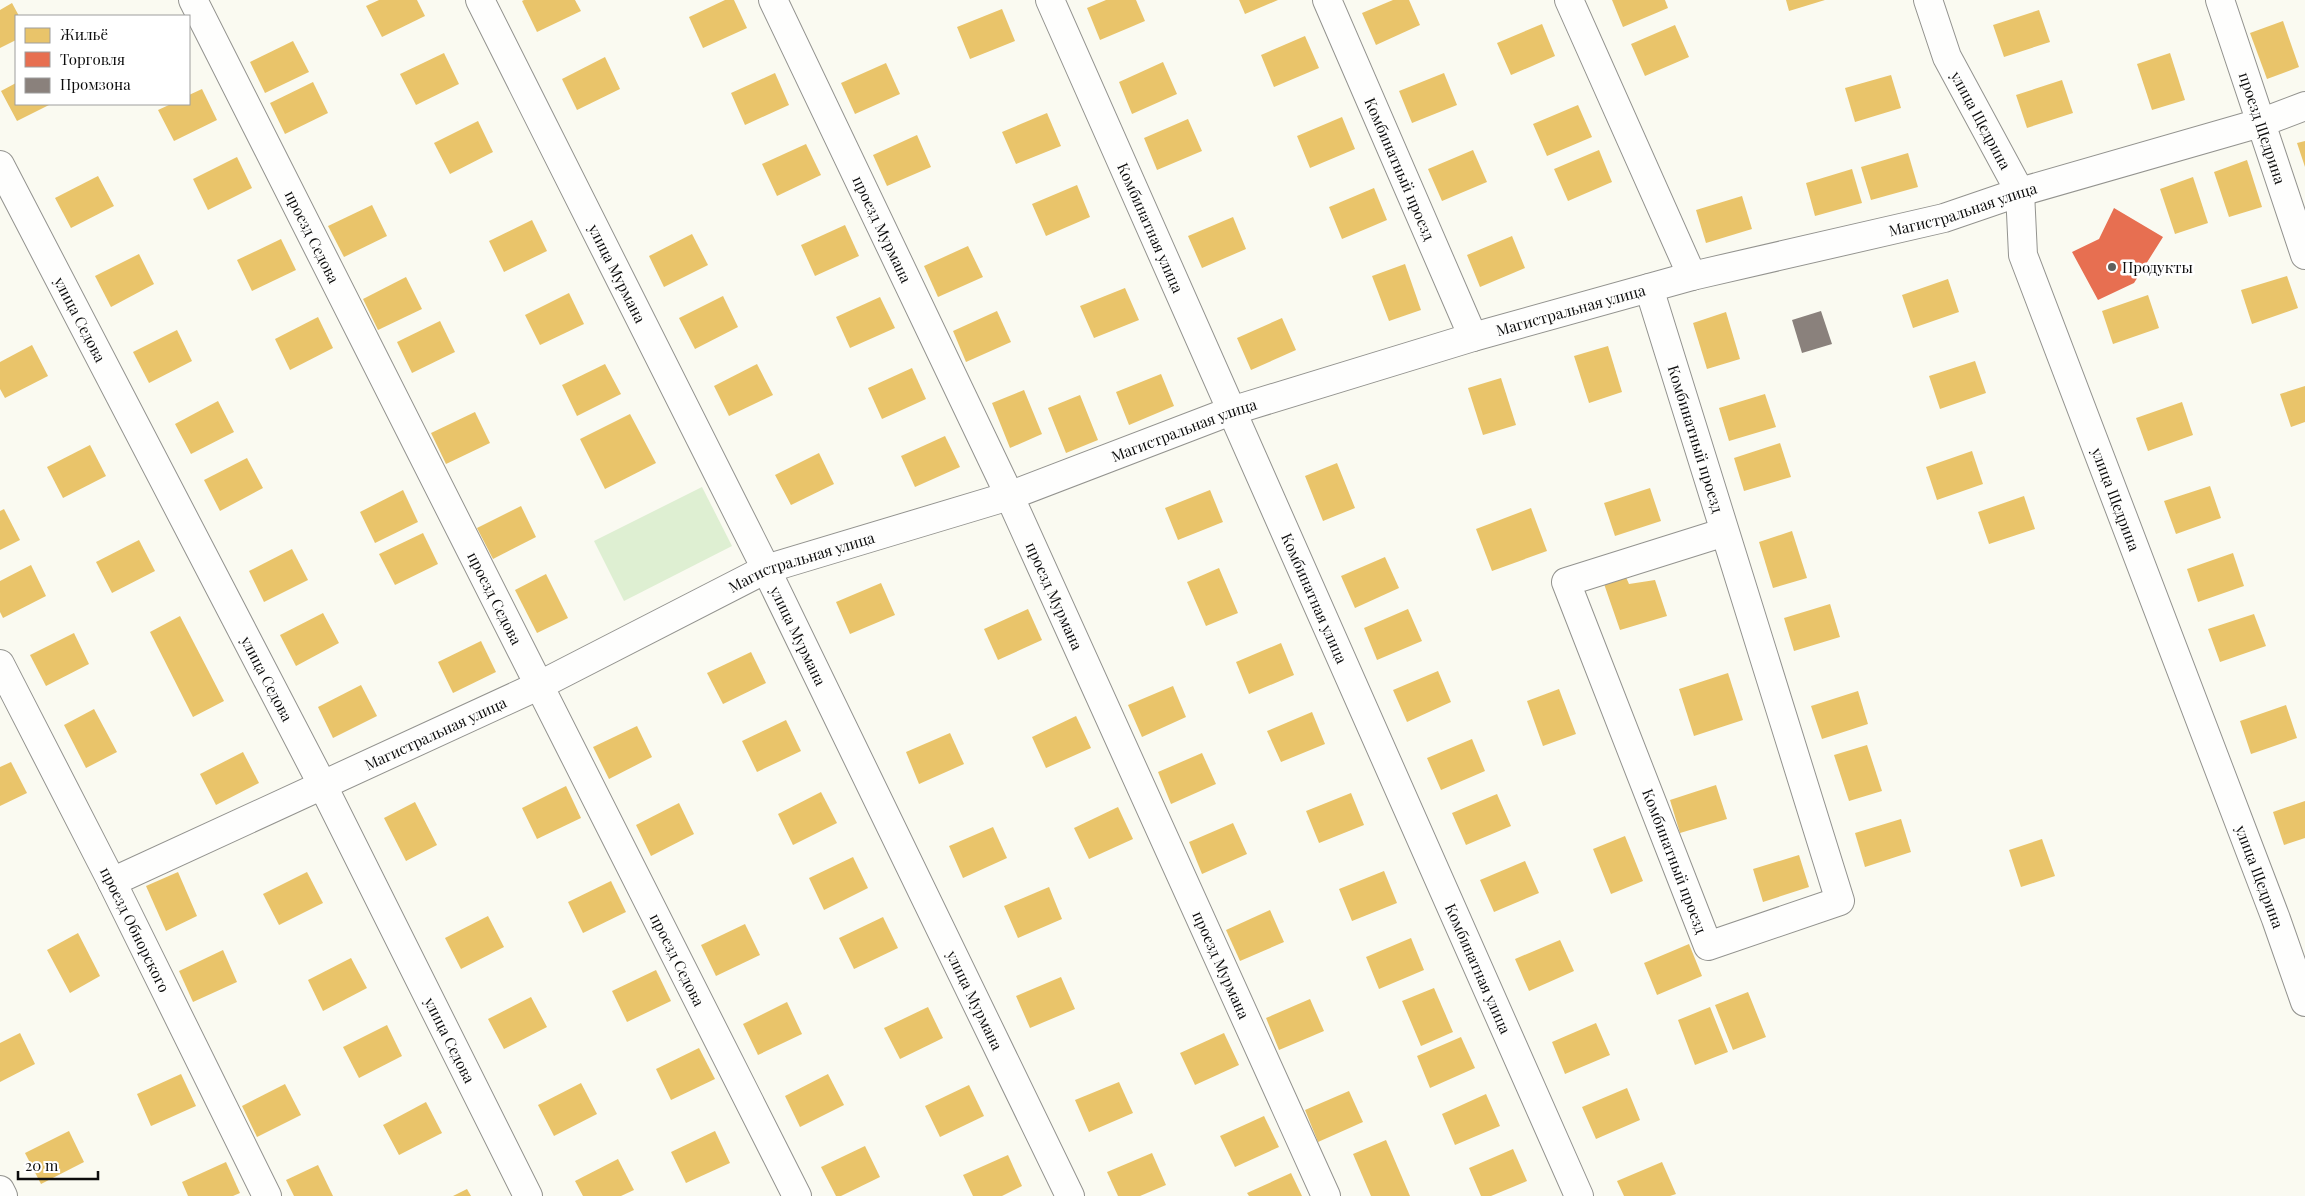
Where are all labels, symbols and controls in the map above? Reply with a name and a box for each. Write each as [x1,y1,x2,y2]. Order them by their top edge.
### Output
legend [15,15,190,105]
text: Жильё [60,24,108,44]
text: Торговля [60,49,125,69]
street label: улица Щедрина [1946,67,2016,173]
street label: проезд Щедрина [2235,70,2291,187]
text: Промзона [60,74,131,94]
street label: Комбинатный проезд [1360,94,1440,243]
street label: Комбинатная улица [1113,159,1188,296]
street label: проезд Мурмана [848,172,917,286]
street label: Магистральная улица [1887,178,2040,240]
street label: проезд Седова [281,187,345,287]
street label: улица Мурмана [584,220,651,327]
place label: Продукты [2122,257,2193,277]
marker: Продукты [2106,261,2118,273]
street label: улица Седова [49,272,111,366]
street label: Магистральная улица [1494,279,1648,340]
street label: Комбинатный проезд [1664,362,1728,515]
street label: Магистральная улица [1108,394,1260,466]
street label: улица Щедрина [2087,444,2145,554]
street label: Магистральная улица [725,527,877,597]
street label: Комбинатная улица [1277,530,1352,667]
street label: проезд Мурмана [1021,539,1088,653]
street label: проезд Седова [463,548,527,648]
street label: улица Мурмана [765,582,831,689]
street label: улица Седова [236,632,298,725]
street label: Магистральная улица [361,692,510,774]
street label: Комбинатный проезд [1638,786,1712,936]
street label: улица Щедрина [2231,821,2289,931]
street label: проезд Обнорского [96,864,175,995]
street label: Комбинатная улица [1441,900,1516,1037]
street label: проезд Мурмана [1188,908,1255,1022]
street label: проезд Седова [646,910,710,1010]
street label: улица Мурмана [942,946,1008,1054]
street label: улица Седова [420,993,480,1087]
scale bar [18,1148,98,1180]
text: 20 m [25,1155,59,1175]

